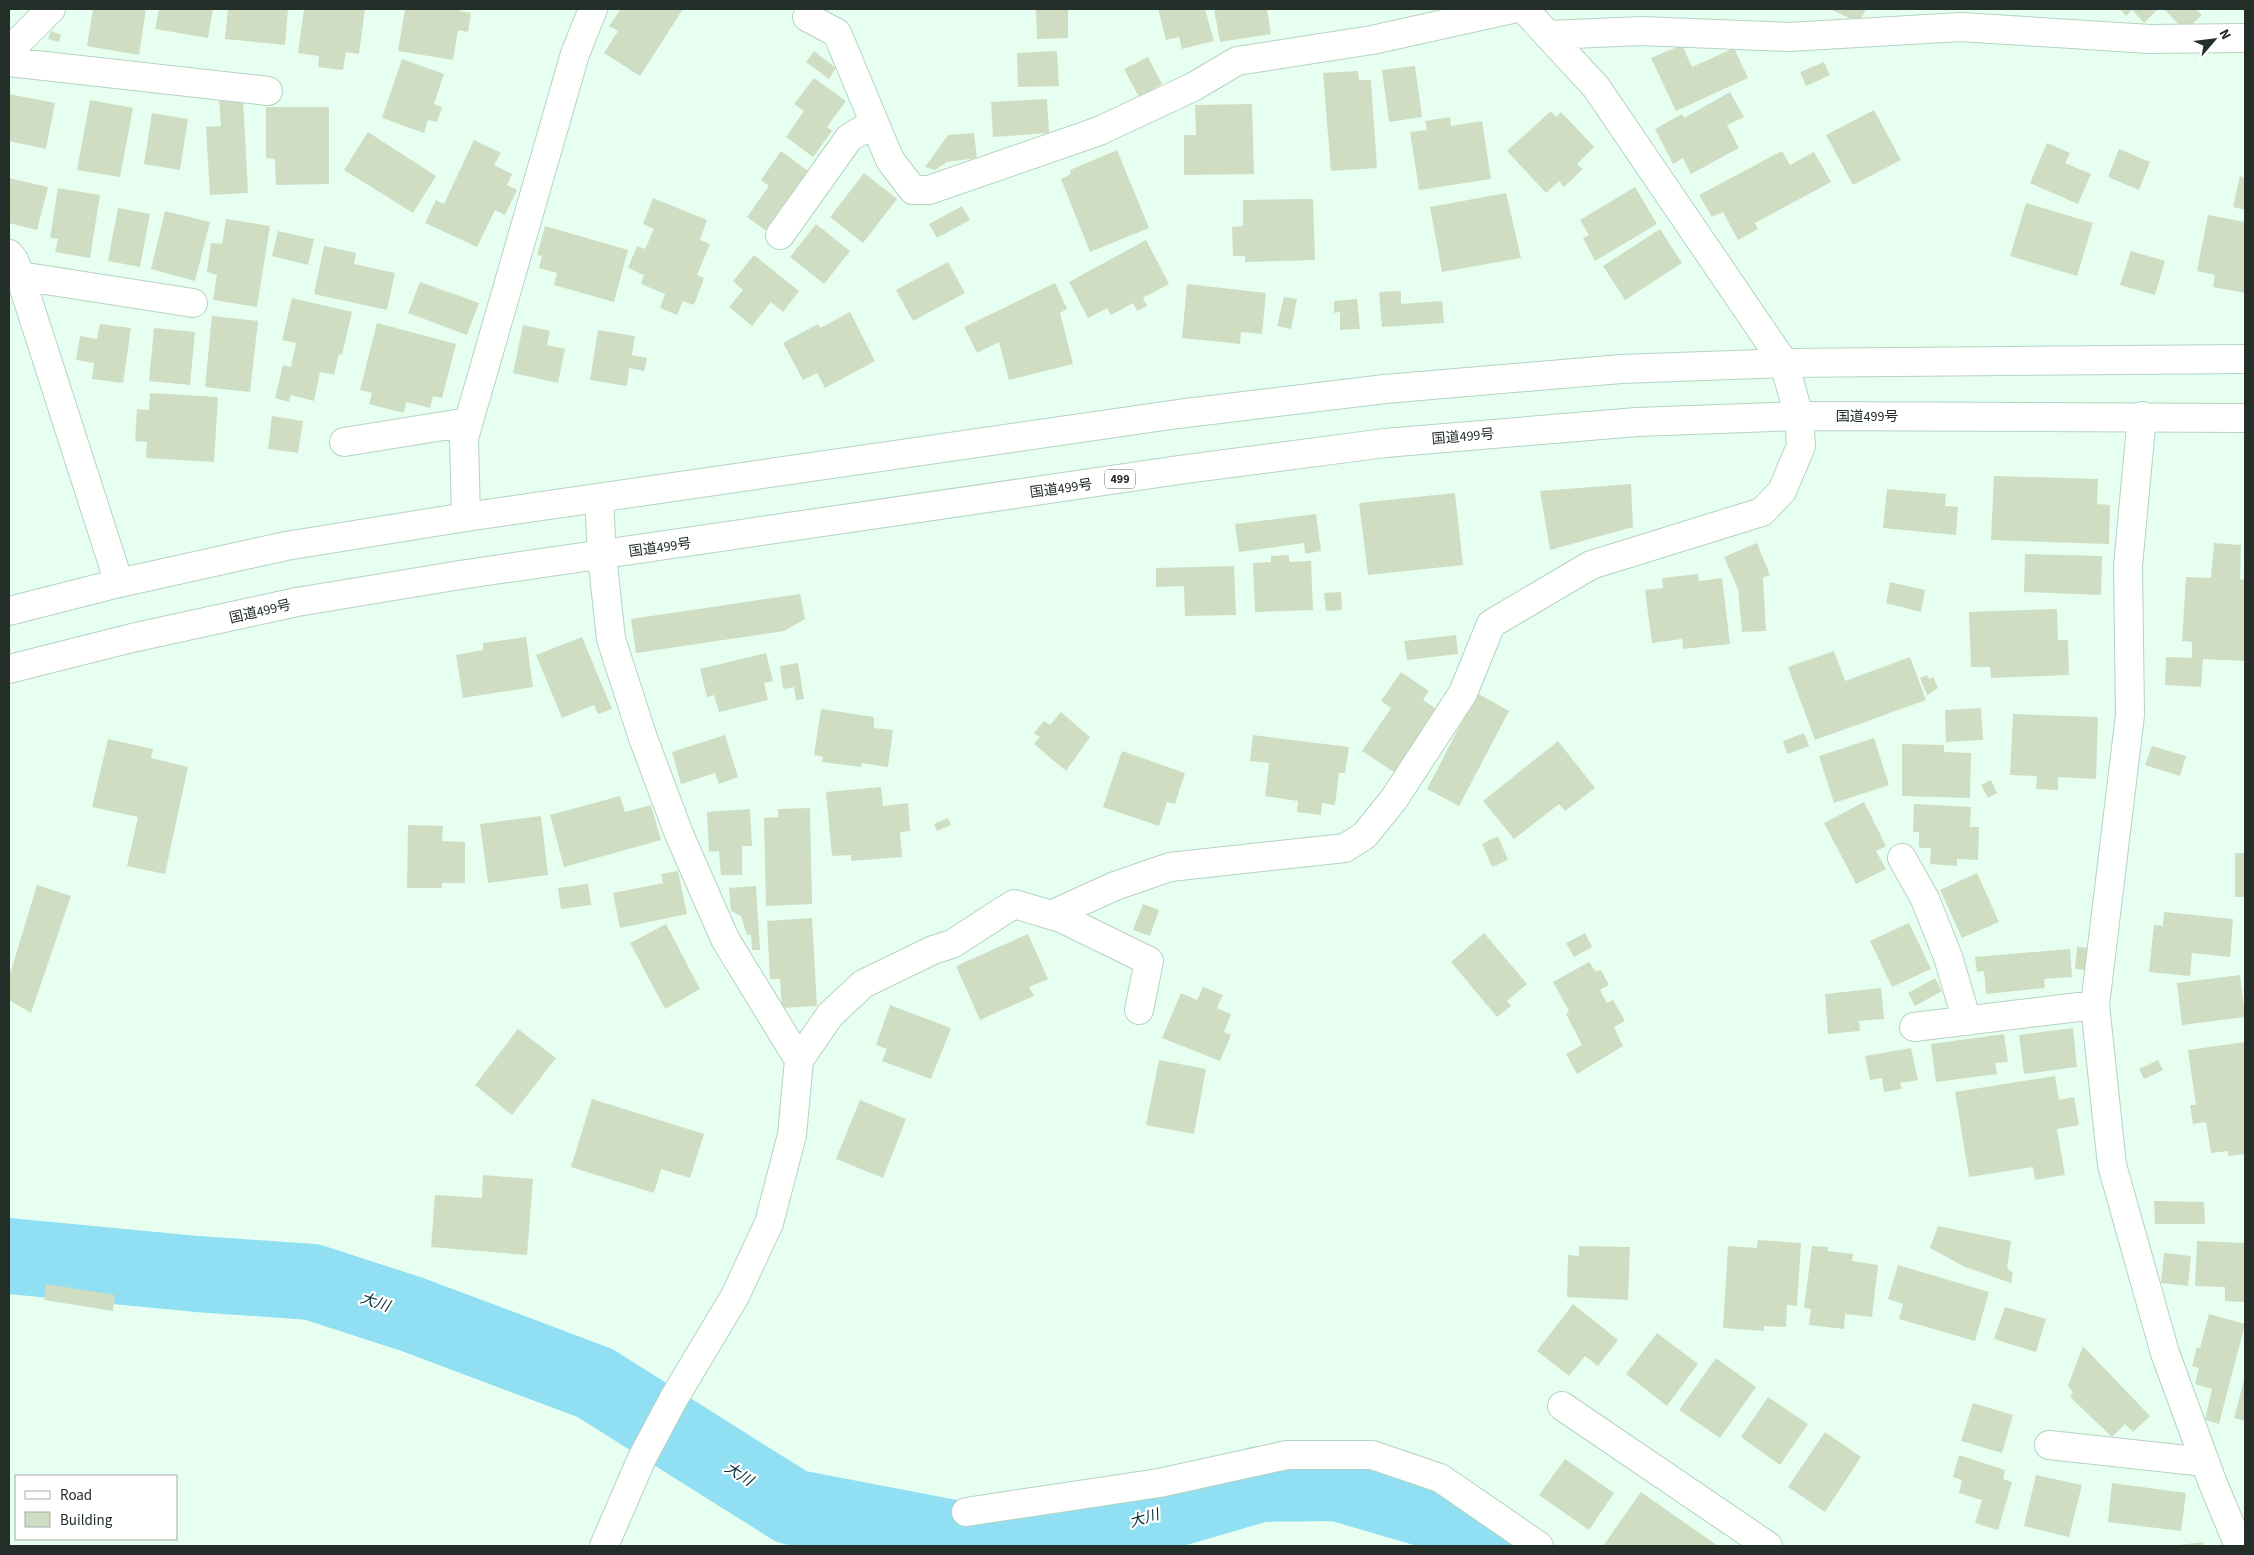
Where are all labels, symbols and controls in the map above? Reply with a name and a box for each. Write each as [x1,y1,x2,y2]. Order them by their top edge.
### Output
north arrow [2189,15,2239,65]
text: N [2214,26,2236,43]
street label: 国道499号 [1836,407,1898,427]
street label: 国道499号 [1431,424,1495,450]
road number: 499 [1105,469,1135,488]
street label: 国道499号 [1029,475,1094,503]
street label: 国道499号 [628,534,693,562]
street label: 国道499号 [227,595,293,629]
water label: 大川 [357,1288,394,1318]
water label: 大川 [720,1458,759,1492]
legend [15,1475,178,1540]
text: Road [60,1485,92,1506]
water label: 大川 [1127,1504,1163,1533]
text: Building [60,1510,113,1531]

